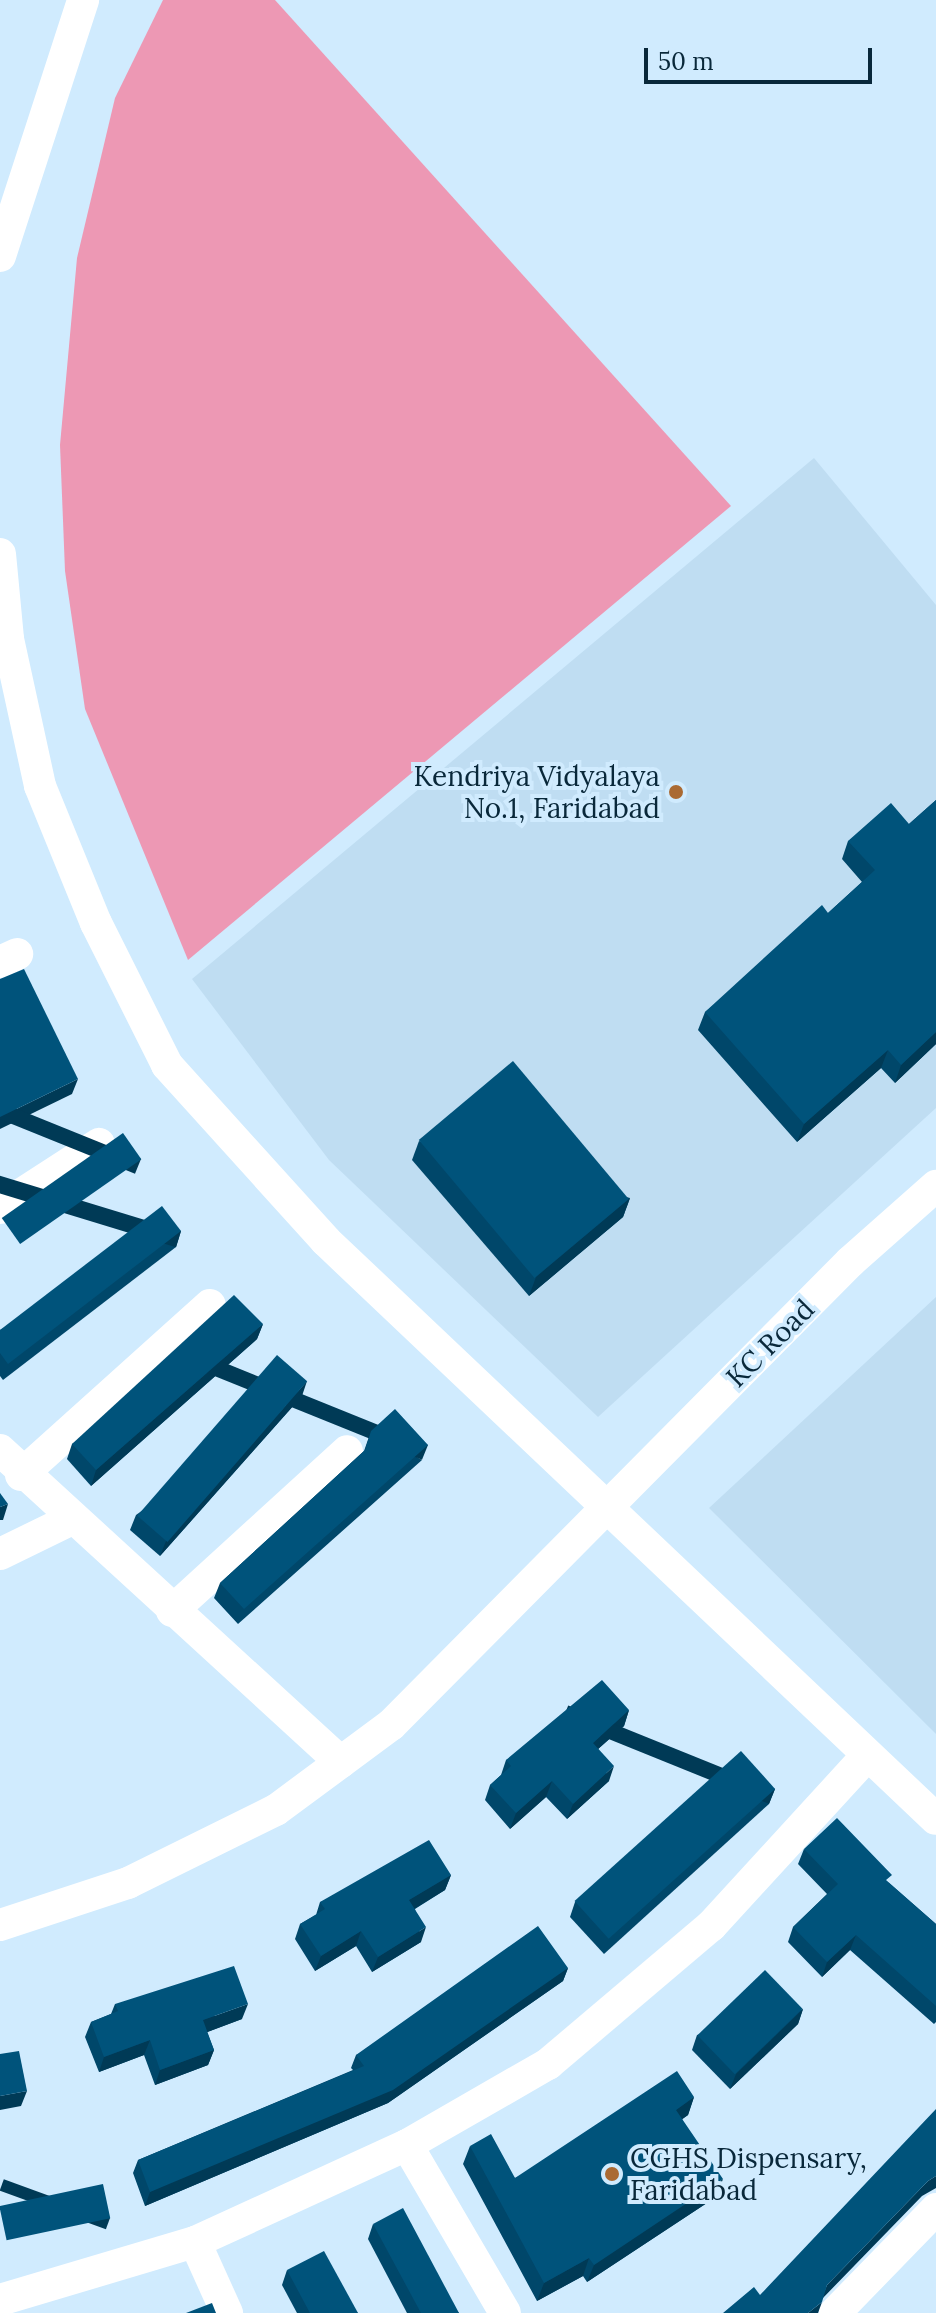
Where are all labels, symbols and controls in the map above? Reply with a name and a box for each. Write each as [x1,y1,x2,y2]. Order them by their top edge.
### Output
scale bar [648,32,876,82]
text: 50 m [658,46,714,77]
place label: Kendriya Vidyalaya No.1, Faridabad [413,759,660,825]
marker: Kendriya Vidyalaya No.1, Faridabad [667,783,685,801]
street label: KC Road [719,1292,821,1394]
place label: CGHS Dispensary, Faridabad [630,2141,867,2207]
marker: CGHS Dispensary, Faridabad [601,2163,623,2185]

